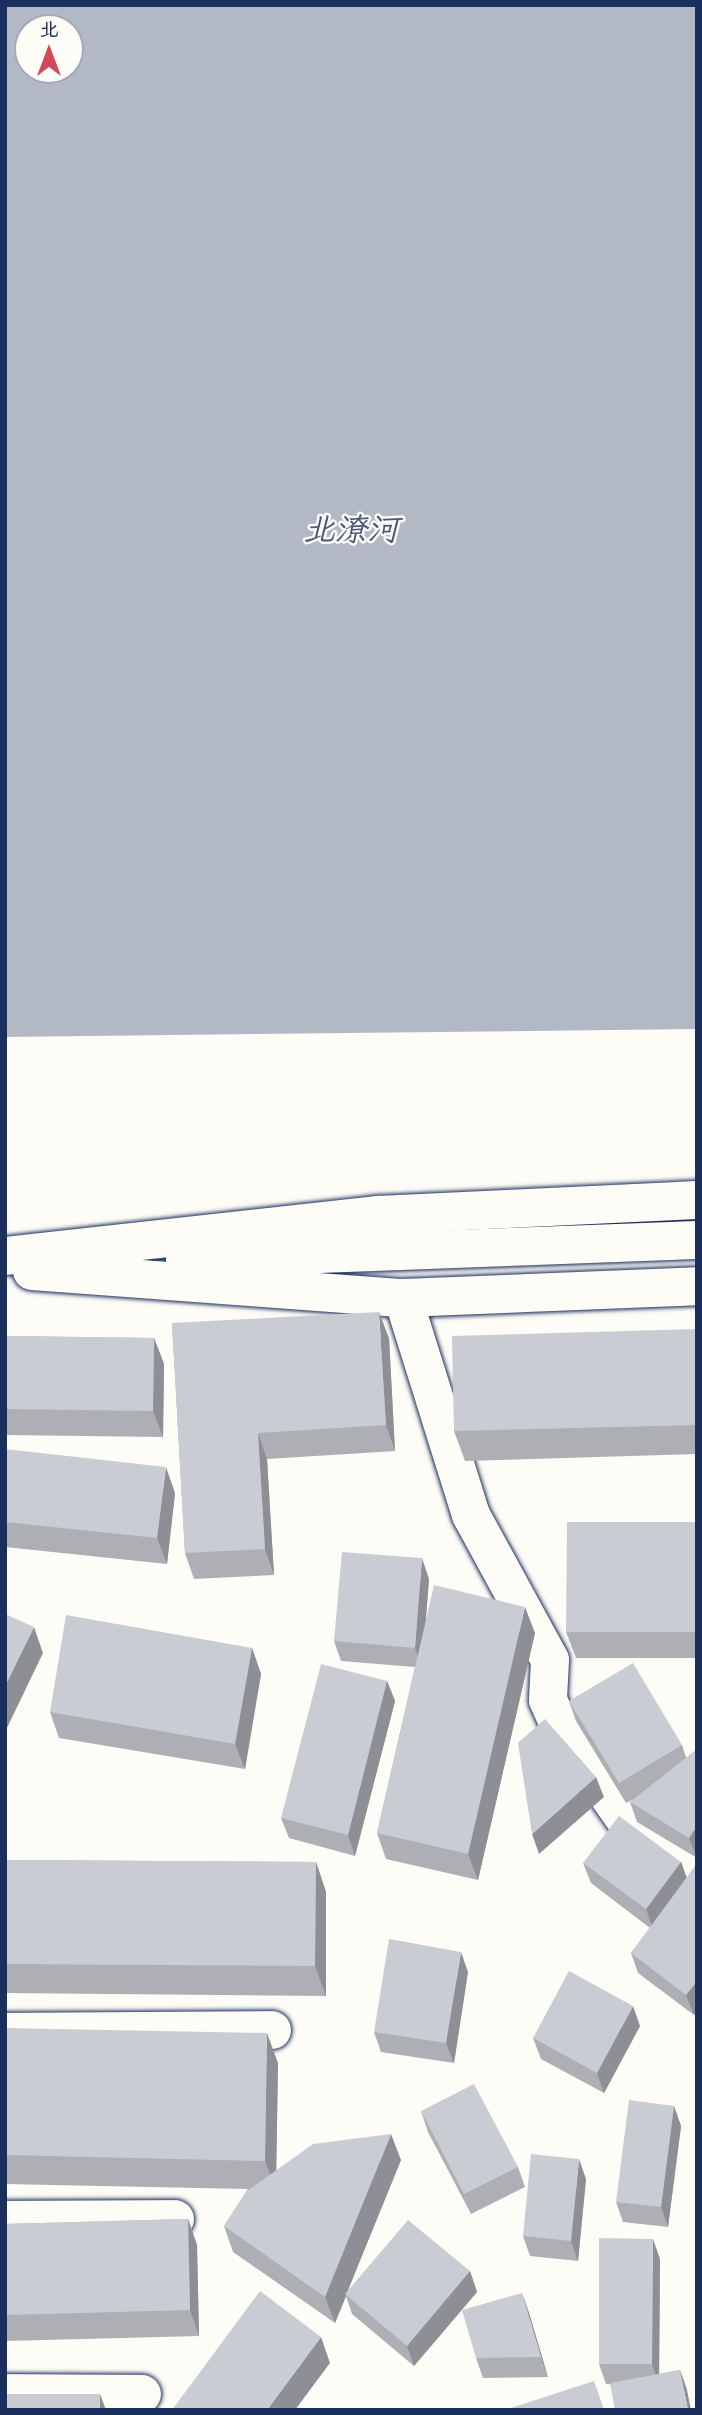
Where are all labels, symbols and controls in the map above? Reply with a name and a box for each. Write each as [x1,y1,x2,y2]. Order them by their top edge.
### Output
north arrow [14,14,84,84]
text: 北 [39,18,59,42]
water label: 北潦河 [303,511,399,549]

